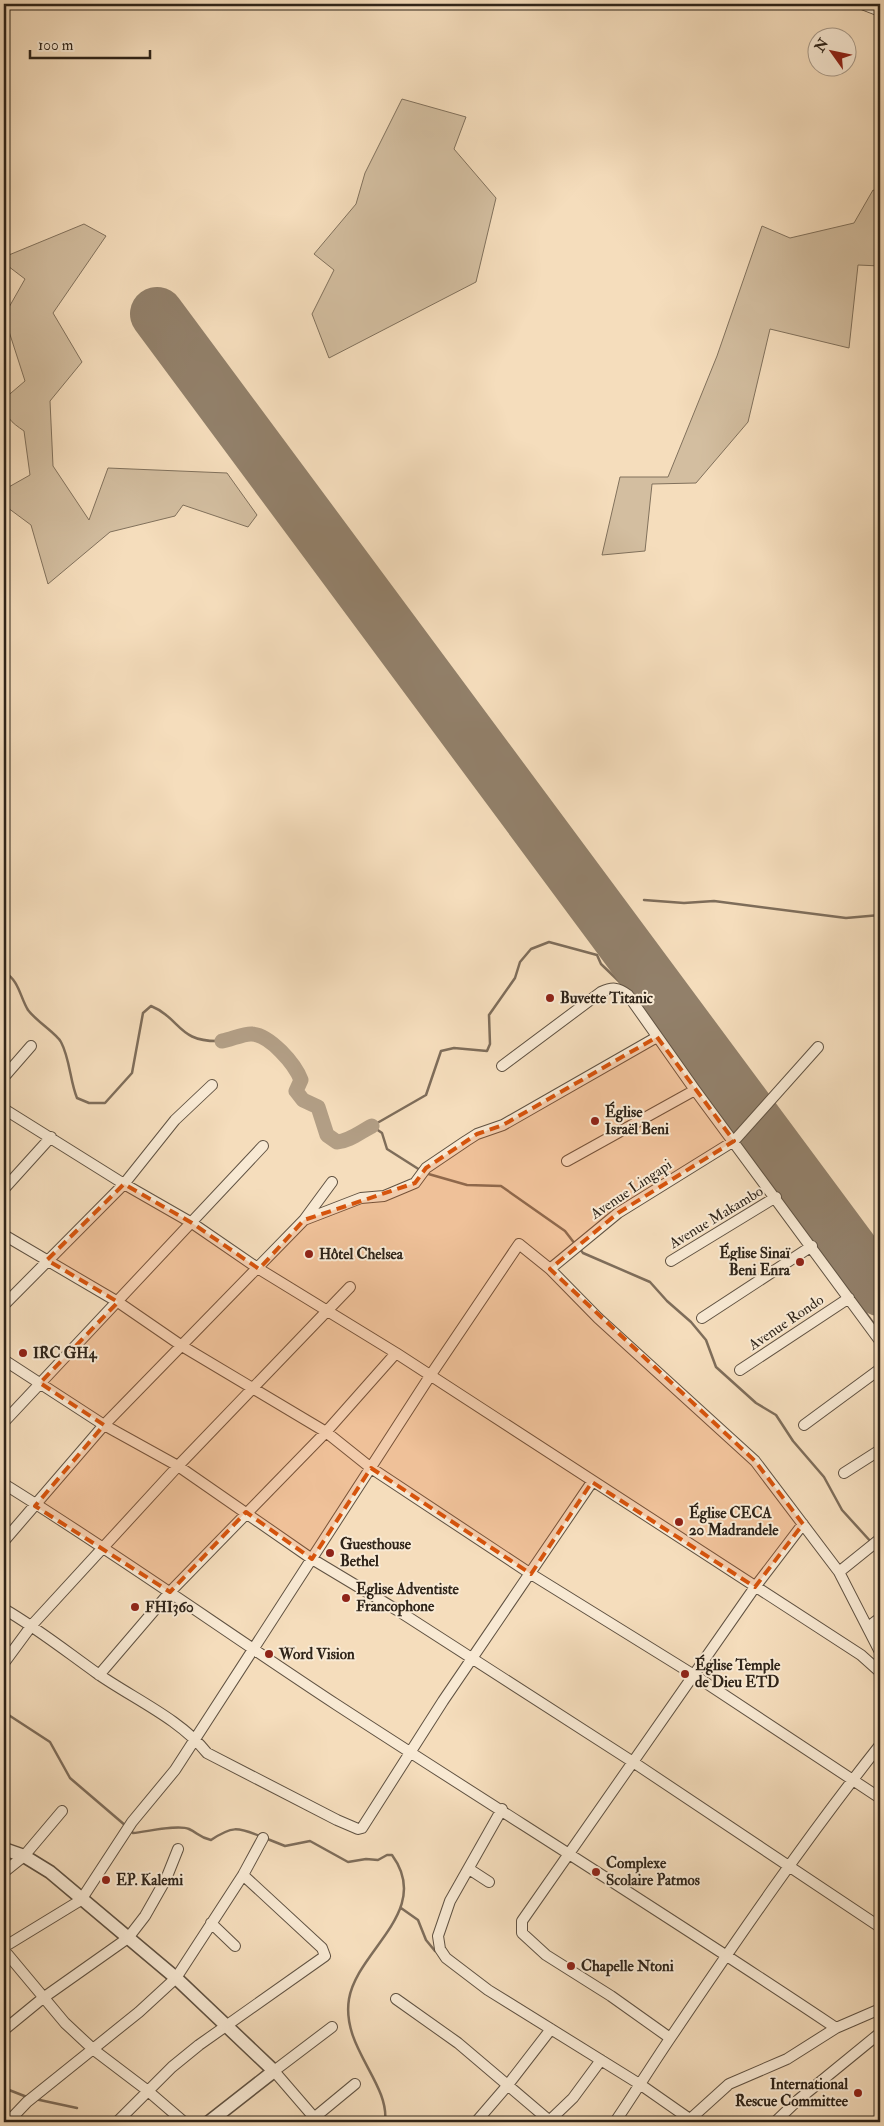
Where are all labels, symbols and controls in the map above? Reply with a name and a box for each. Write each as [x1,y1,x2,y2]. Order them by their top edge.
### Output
scale bar [30,28,150,60]
north arrow [806,28,856,78]
text: N [810,35,832,56]
text: 100 m [38,36,74,55]
place label: Buvette Titanic [560,989,654,1008]
marker: Buvette Titanic [544,992,556,1004]
place label: Église Israël Beni [605,1101,669,1139]
marker: Église Israël Beni [589,1115,601,1127]
street label: Avenue Lingapi [586,1155,676,1225]
street label: Avenue Makambo [665,1182,767,1254]
place label: Église Sinaï Beni Enra [719,1242,791,1280]
place label: Hôtel Chelsea [319,1245,404,1264]
marker: Hôtel Chelsea [303,1248,315,1260]
marker: Église Sinaï Beni Enra [794,1256,806,1268]
street label: Avenue Rondo [744,1290,828,1355]
place label: IRC GH4 [33,1344,98,1363]
marker: IRC GH4 [17,1347,29,1359]
place label: Église CECA 20 Madrandele [689,1502,779,1540]
marker: Église CECA 20 Madrandele [673,1516,685,1528]
place label: Guesthouse Bethel [340,1535,412,1571]
marker: Guesthouse Bethel [324,1547,336,1559]
place label: Eglise Adventiste Francophone [356,1580,460,1617]
marker: Eglise Adventiste Francophone [340,1592,352,1604]
place label: FHI360 [145,1598,194,1617]
marker: FHI360 [129,1601,141,1613]
place label: Word Vision [278,1645,355,1664]
marker: Word Vision [263,1648,275,1660]
place label: Église Temple de Dieu ETD [695,1654,781,1692]
marker: Église Temple de Dieu ETD [679,1668,691,1680]
place label: Complexe Scolaire Patmos [606,1854,700,1890]
marker: Complexe Scolaire Patmos [590,1866,602,1878]
place label: EP. Kalemi [116,1871,183,1890]
marker: EP. Kalemi [100,1874,112,1886]
place label: Chapelle Ntoni [581,1957,674,1977]
marker: Chapelle Ntoni [565,1960,577,1972]
place label: International Rescue Committee [735,2075,849,2111]
marker: International Rescue Committee [852,2087,864,2099]

